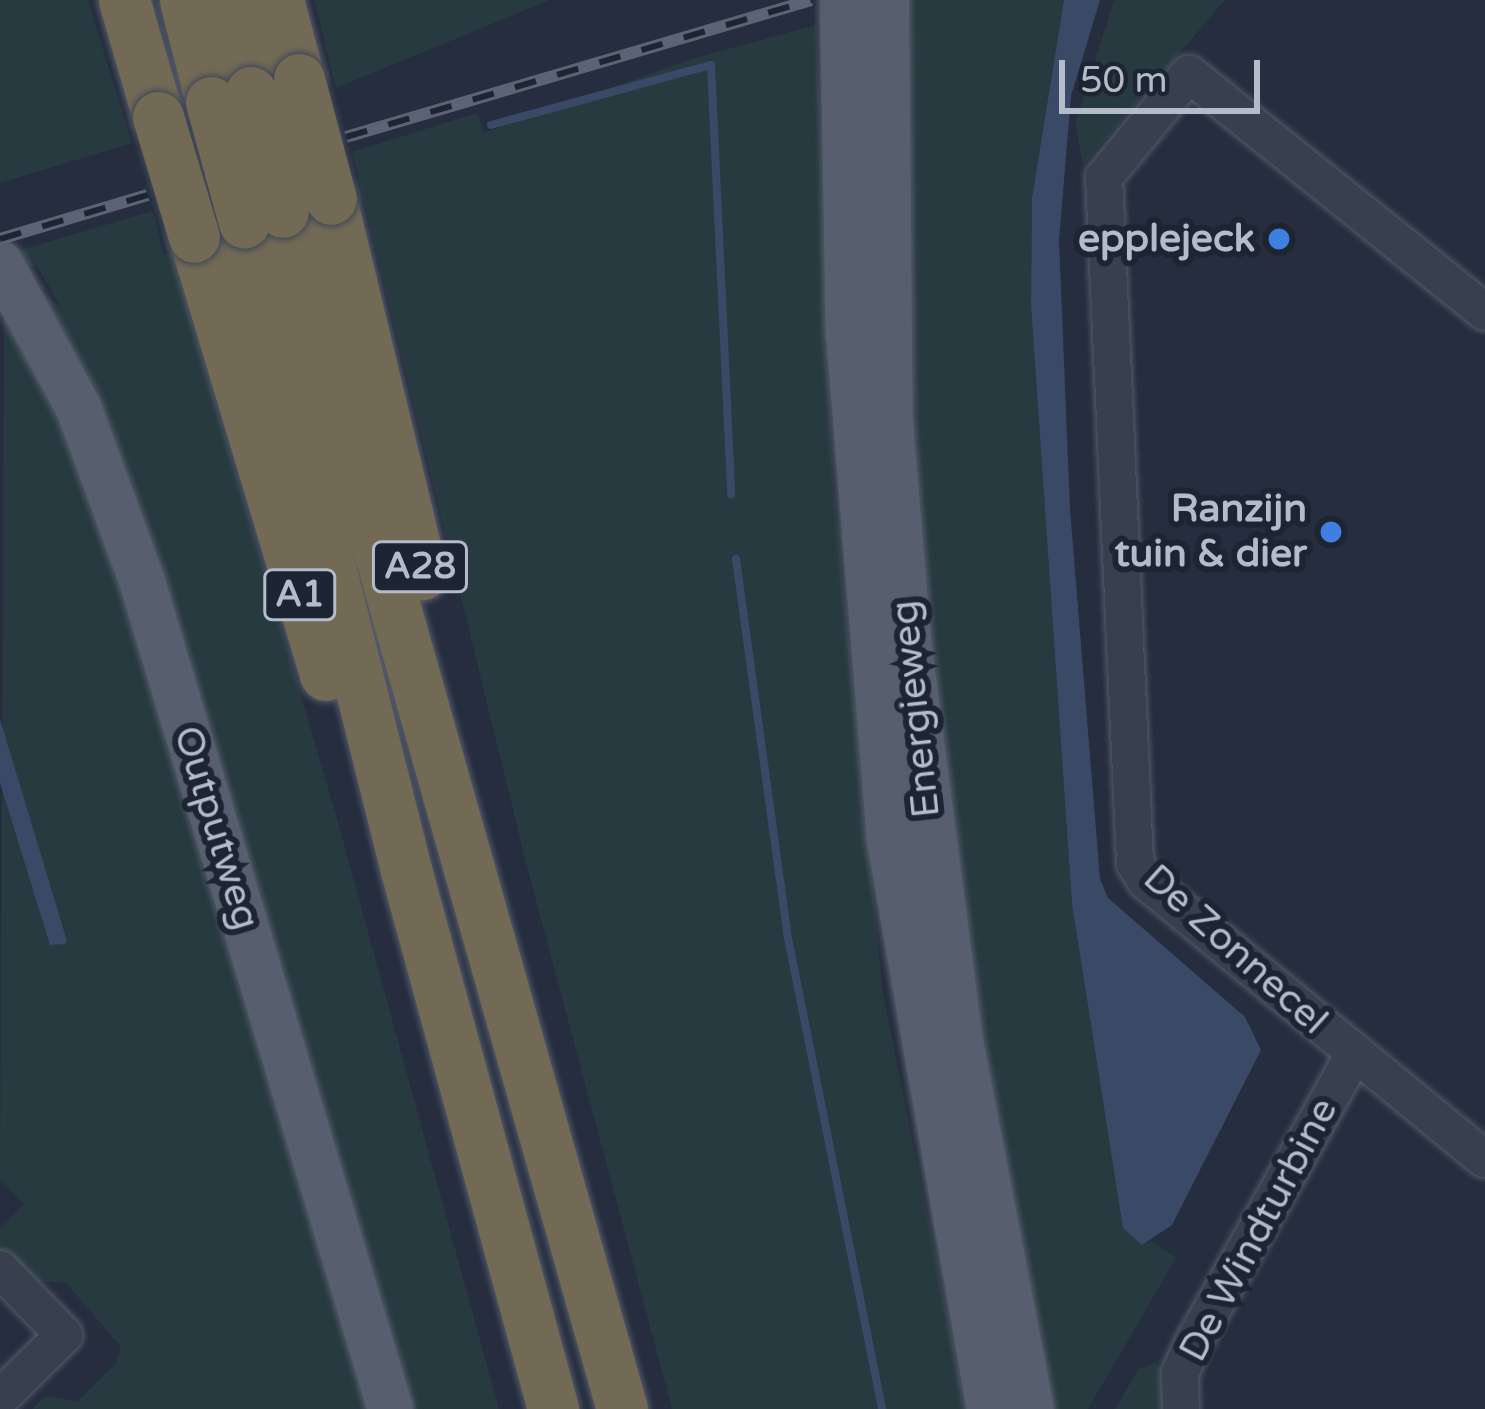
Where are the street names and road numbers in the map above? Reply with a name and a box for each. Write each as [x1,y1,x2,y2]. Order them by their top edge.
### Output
road number: A28 [369,537,471,597]
road number: A1 [261,565,339,625]
street label: Energieweg [881,598,951,820]
street label: Outputweg [163,721,269,935]
street label: De Zonnecel [1133,855,1337,1045]
street label: De Windturbine [1170,1090,1348,1370]

